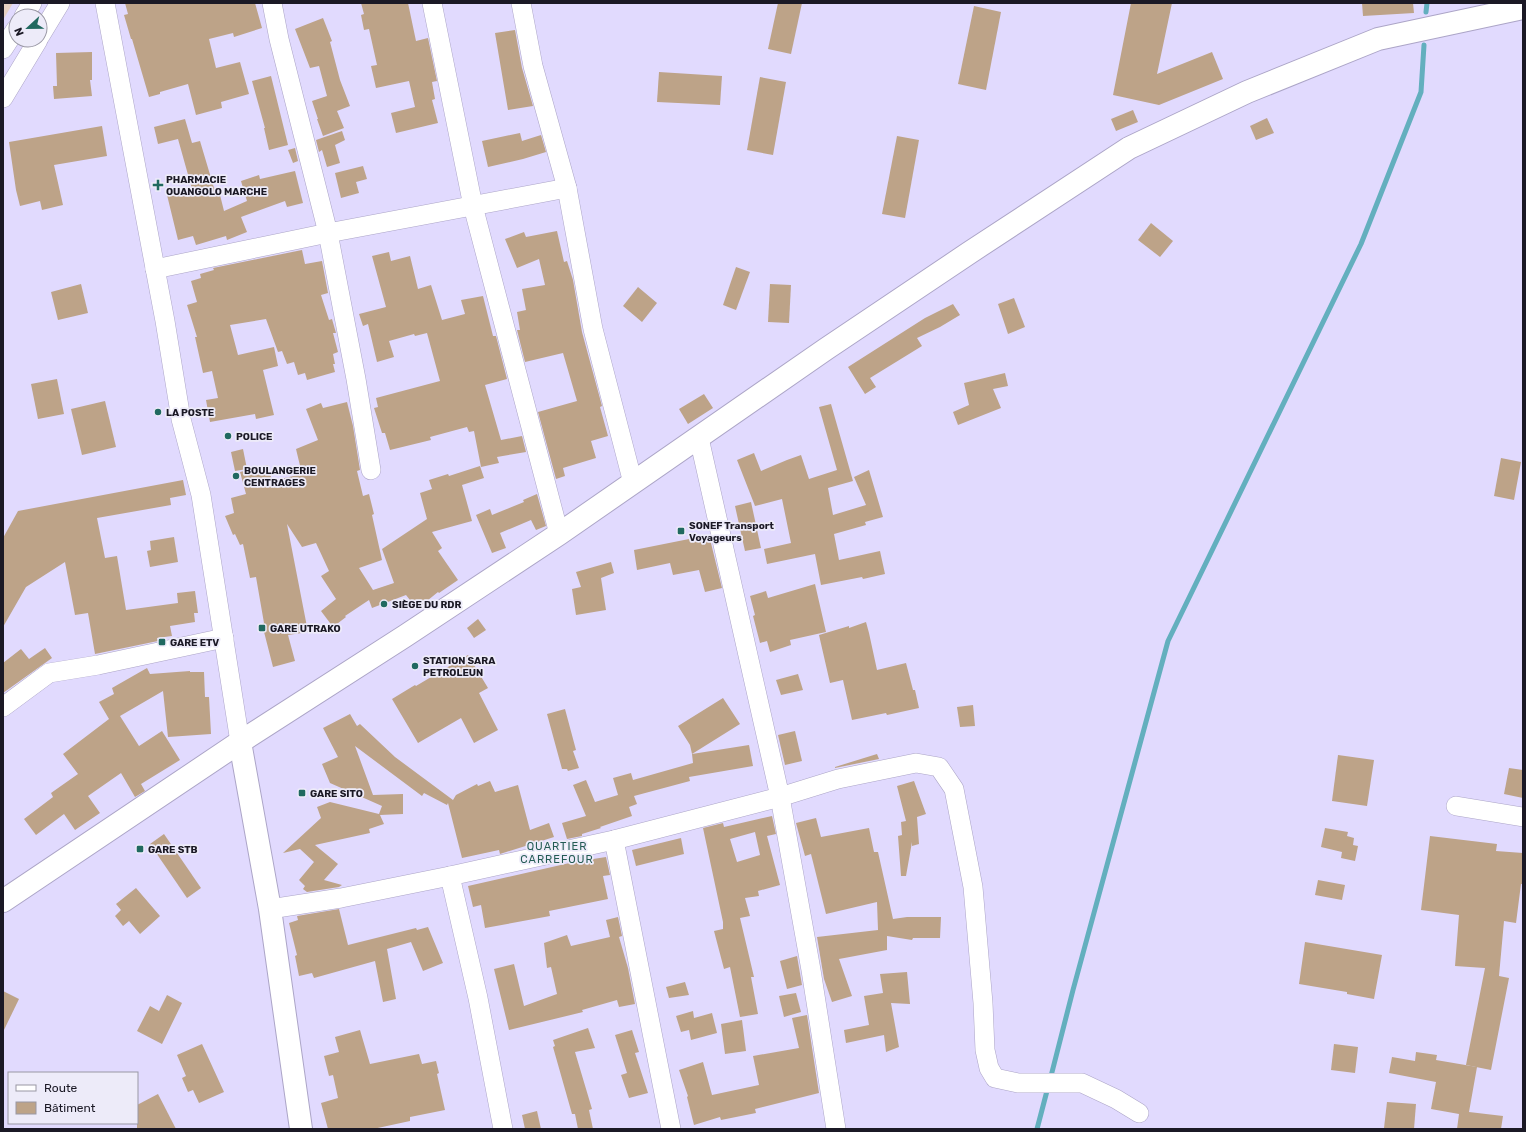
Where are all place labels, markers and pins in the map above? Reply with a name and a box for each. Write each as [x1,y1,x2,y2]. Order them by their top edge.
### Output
place label: PHARMACIE OUANGOLO MARCHE [166,174,267,198]
marker: PHARMACIE OUANGOLO MARCHE [153,180,163,190]
marker: LA POSTE [153,407,163,417]
place label: LA POSTE [166,407,214,419]
marker: POLICE [223,431,233,441]
place label: POLICE [236,431,273,443]
place label: BOULANGERIE CENTRAGES [244,465,316,489]
marker: BOULANGERIE CENTRAGES [231,471,241,481]
place label: SONEF Transport Voyageurs [689,520,774,544]
marker: SONEF Transport Voyageurs [676,526,686,536]
marker: SIÈGE DU RDR [379,599,389,609]
place label: SIÈGE DU RDR [392,599,462,611]
marker: GARE UTRAKO [257,623,267,633]
place label: GARE UTRAKO [270,623,341,635]
marker: GARE ETV [157,637,167,647]
place label: GARE ETV [170,637,219,649]
place label: STATION SARA PETROLEUN [423,655,496,679]
marker: STATION SARA PETROLEUN [410,661,420,671]
marker: GARE SITO [297,788,307,798]
place label: GARE SITO [310,788,363,800]
marker: GARE STB [135,844,145,854]
place label: GARE STB [148,844,198,856]

